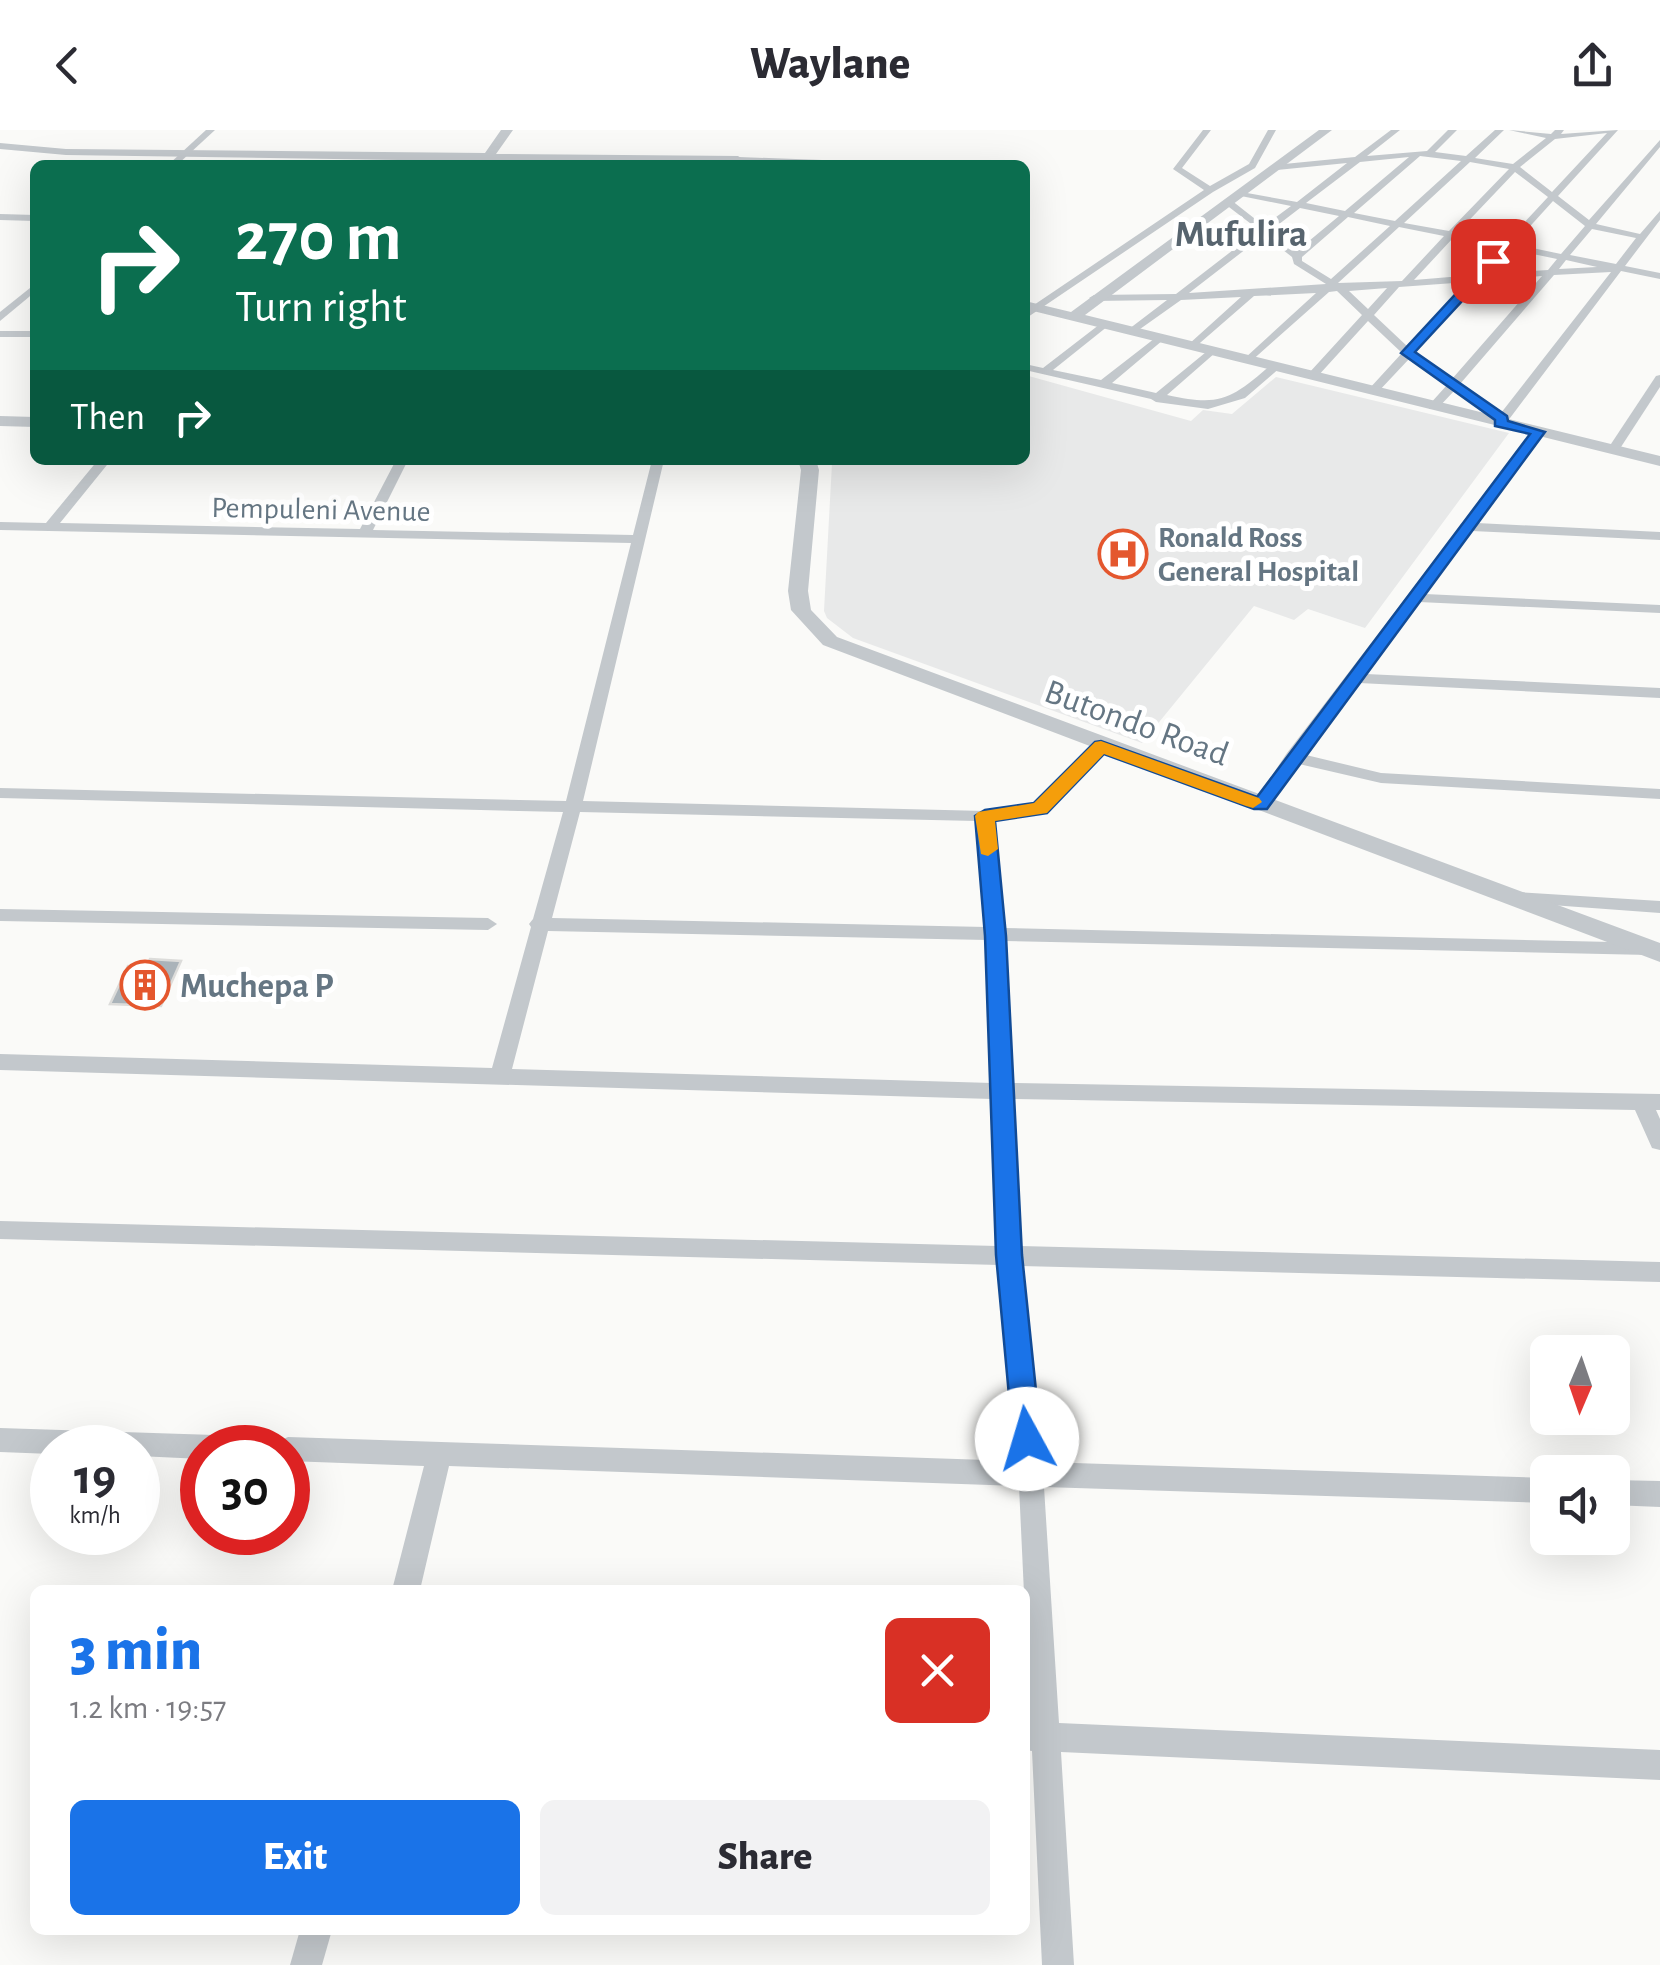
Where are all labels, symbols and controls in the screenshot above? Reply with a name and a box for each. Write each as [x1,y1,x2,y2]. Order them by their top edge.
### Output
icon: back [40,38,95,93]
icon: share [1565,38,1620,93]
text: Waylane [750,42,910,87]
icon: right [70,200,200,330]
text: 270 m [235,203,402,273]
district label: Mufulira [1175,216,1307,254]
pin [1451,219,1536,304]
icon: arrive [1466,234,1521,289]
text: Turn right [235,285,407,330]
icon: right [165,390,220,445]
text: Then [70,399,145,437]
street label: Pempuleni Avenue [211,493,431,527]
place label: Ronald Ross General Hospital [1158,523,1359,587]
hospital icon: Ronald Ross General Hospital [1097,528,1149,580]
street label: Butondo Road [1040,674,1233,773]
building icon: Muchepa P [119,959,171,1011]
place label: Muchepa P [180,969,334,1004]
north arrow [1530,1335,1630,1435]
map controls [1530,1335,1630,1555]
position arrow [975,1387,1079,1491]
speed limit sign: 30 [180,1425,310,1555]
text: 19 [74,1453,116,1503]
button: sound [1530,1455,1630,1555]
text: km/h [69,1503,121,1528]
button: close [885,1618,990,1723]
text: 3 min [70,1621,202,1681]
text: 1.2 km · 19:57 [70,1692,226,1724]
button: Exit [70,1800,520,1915]
button: Share [540,1800,990,1915]

